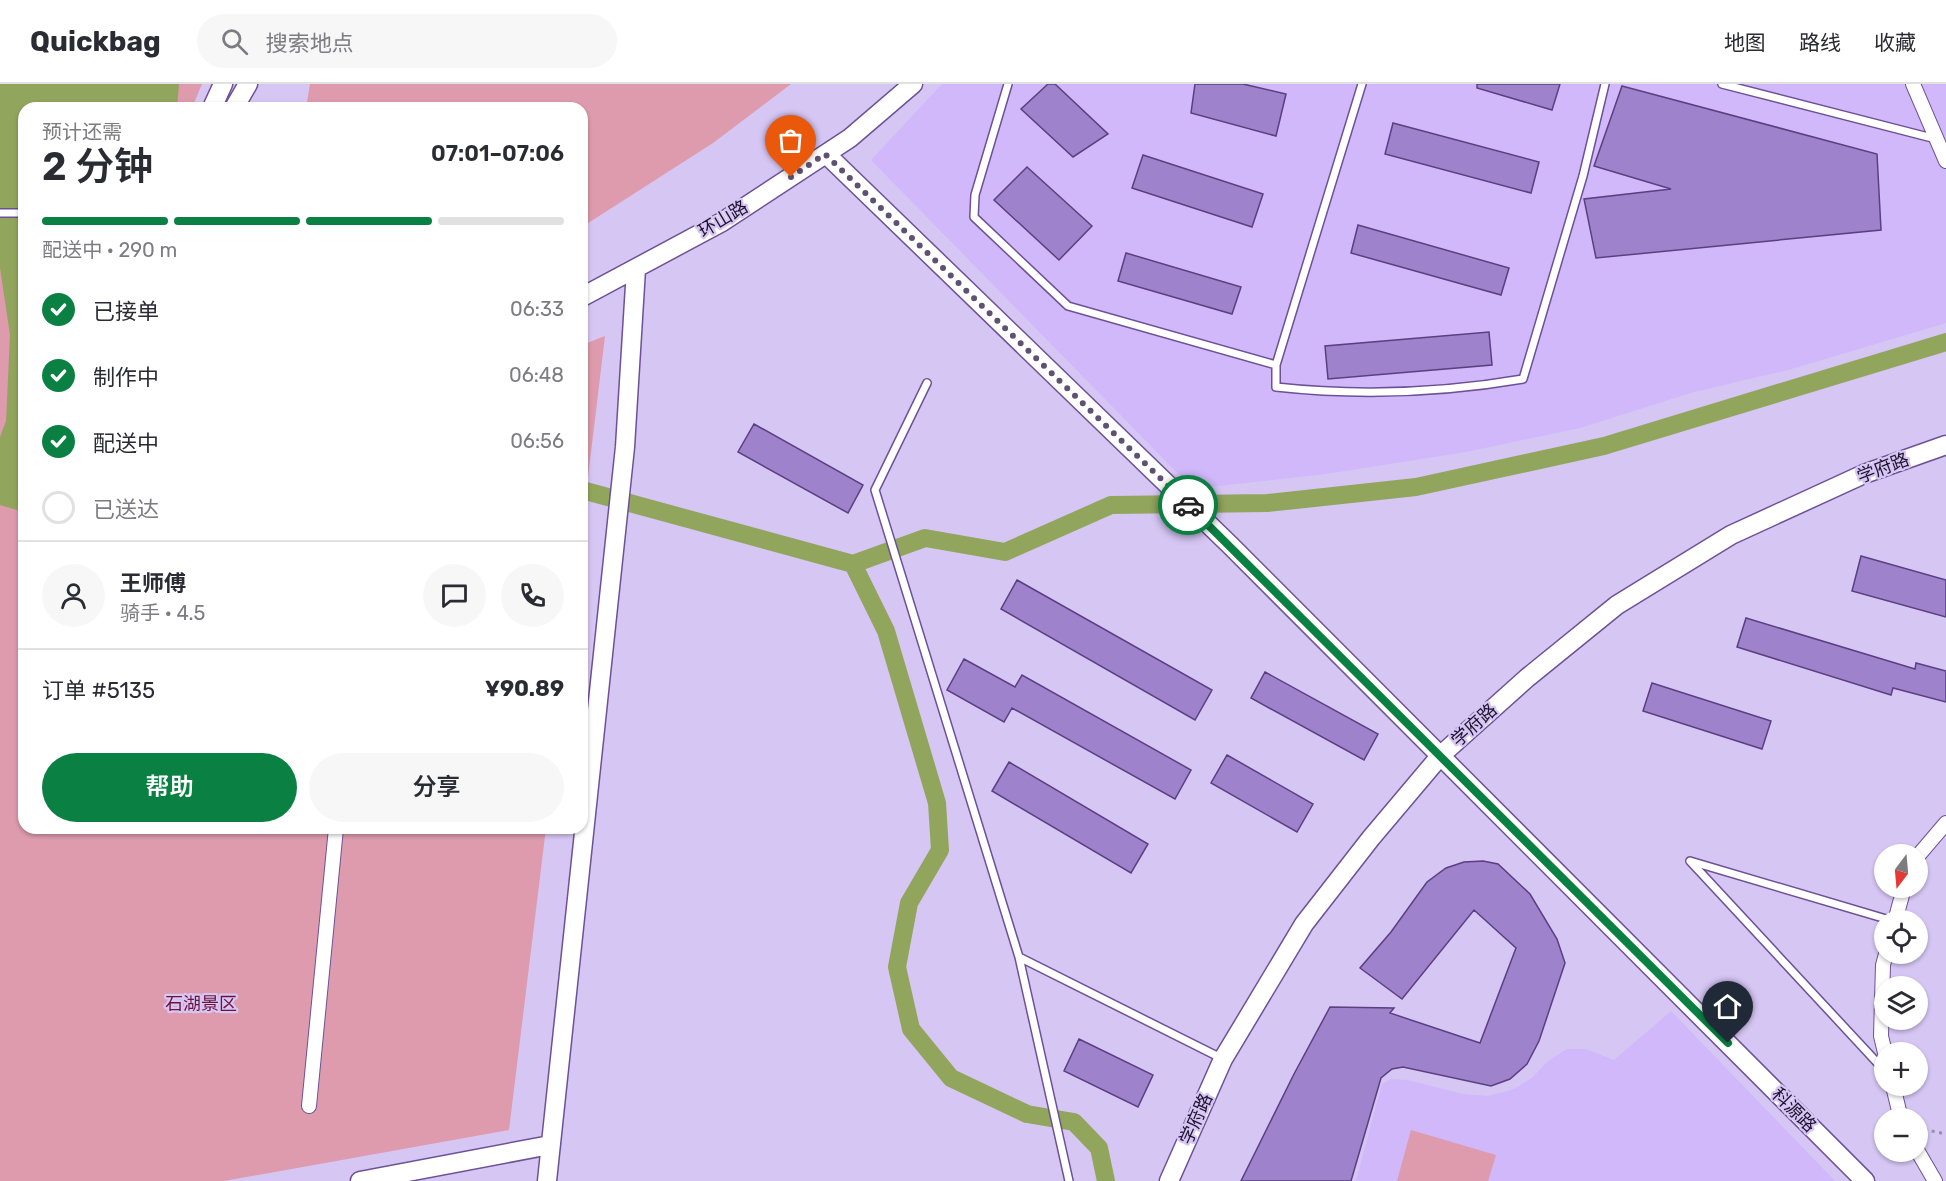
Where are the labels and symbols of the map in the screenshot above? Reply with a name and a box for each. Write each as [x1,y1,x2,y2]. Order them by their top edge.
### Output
pin [765,115,816,177]
street label: 环山路 [694,196,752,242]
street label: 学府路 [1854,448,1912,488]
courier [1158,475,1218,535]
street label: 学府路 [1447,699,1501,751]
north arrow [1874,844,1928,898]
pin [1702,981,1753,1043]
park label: 石湖景区 [165,993,237,1015]
street label: 科源路 [1767,1083,1821,1137]
street label: 学府路 [1175,1090,1217,1148]

